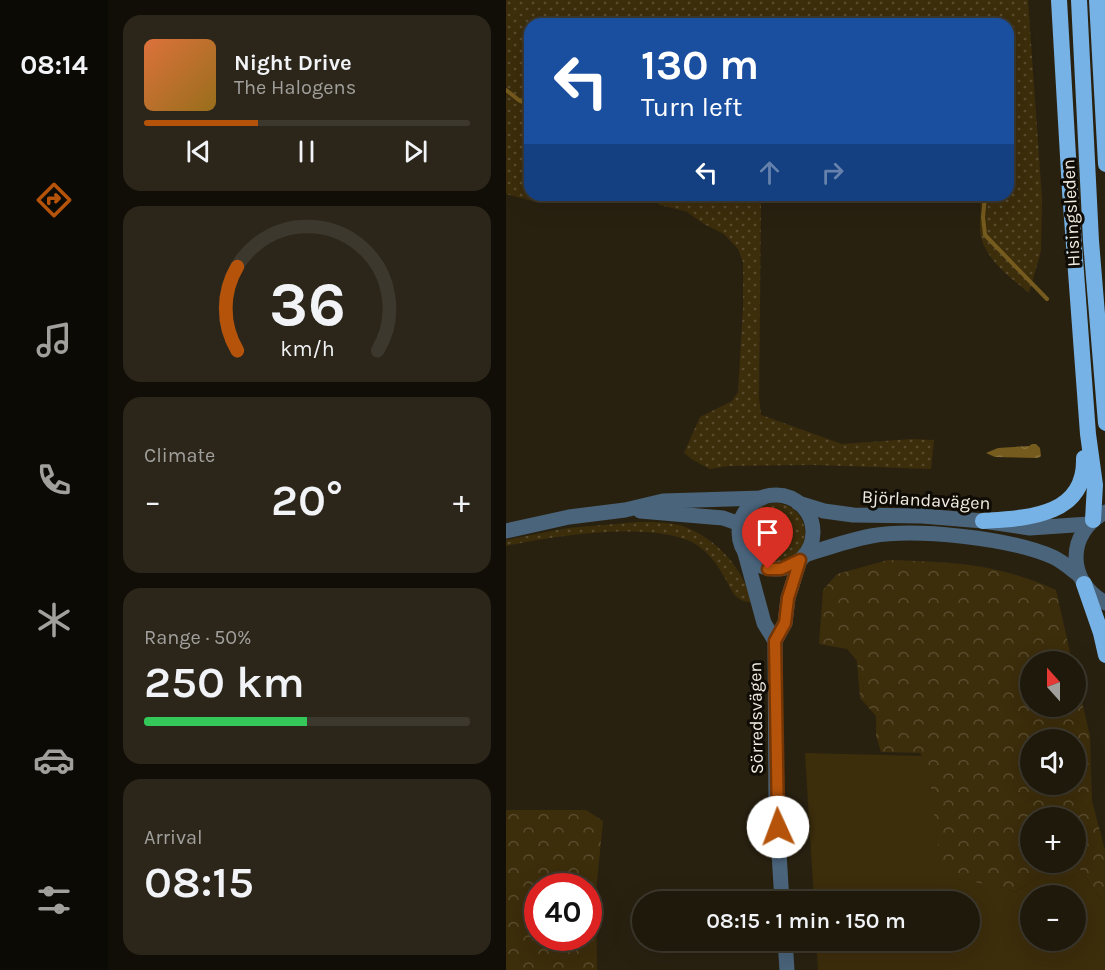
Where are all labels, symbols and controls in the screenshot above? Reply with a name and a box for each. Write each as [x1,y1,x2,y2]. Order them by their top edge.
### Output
text: 130 m [641,40,759,90]
icon: left [542,42,620,120]
text: 08:14 [20,49,88,81]
text: Night Drive [234,50,352,76]
text: The Halogens [234,76,356,99]
text: Turn left [641,91,742,123]
icon: previous [182,135,215,168]
icon: pause [290,135,323,168]
icon: next [399,135,432,168]
icon: left [690,156,723,189]
icon: ahead [753,156,786,189]
icon: right [816,156,849,189]
street label: Hisingsleden [1057,159,1085,267]
icon: directions [33,179,75,221]
text: 36 [269,268,345,341]
icon: music [33,319,75,361]
text: km/h [280,336,334,361]
text: Climate [144,444,215,467]
icon: phone [33,459,75,501]
text: 20° [271,474,343,526]
text: − [144,482,161,520]
text: + [453,482,470,520]
street label: Björlandavägen [861,486,991,514]
pin [742,507,793,569]
icon: arrive [751,516,784,549]
icon: climate [33,599,75,641]
text: Range · 50% [144,626,252,649]
north arrow [1020,651,1086,717]
map controls [1020,651,1086,951]
text: 250 km [144,656,305,708]
street label: Sörredsvägen [744,662,768,774]
button: sound [1020,729,1086,795]
icon: car [33,739,75,781]
position arrow [746,795,810,859]
button: + [1020,807,1086,873]
text: Arrival [144,826,203,849]
text: 08:15 [144,856,254,908]
speed limit sign: 40 [524,873,602,951]
icon: filters [33,879,75,921]
button: − [1020,885,1086,951]
text: 08:15 · 1 min · 150 m [706,908,906,934]

